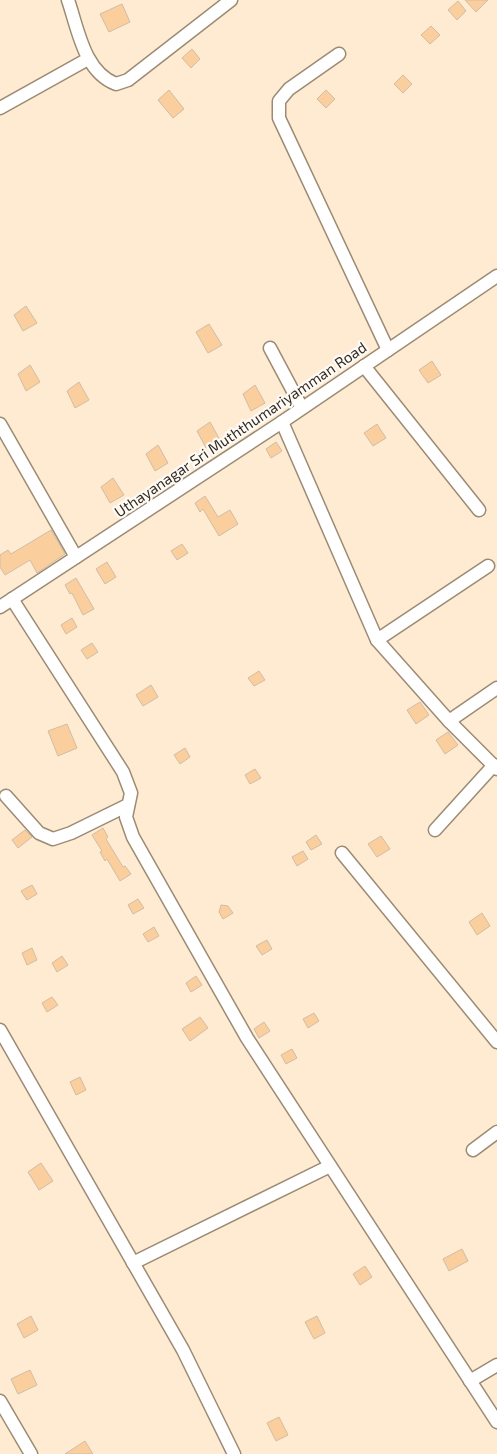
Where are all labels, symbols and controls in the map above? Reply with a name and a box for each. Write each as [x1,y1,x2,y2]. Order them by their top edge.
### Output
street label: Uthayanagar Sri Muththumariyamman Road [111,338,369,520]

